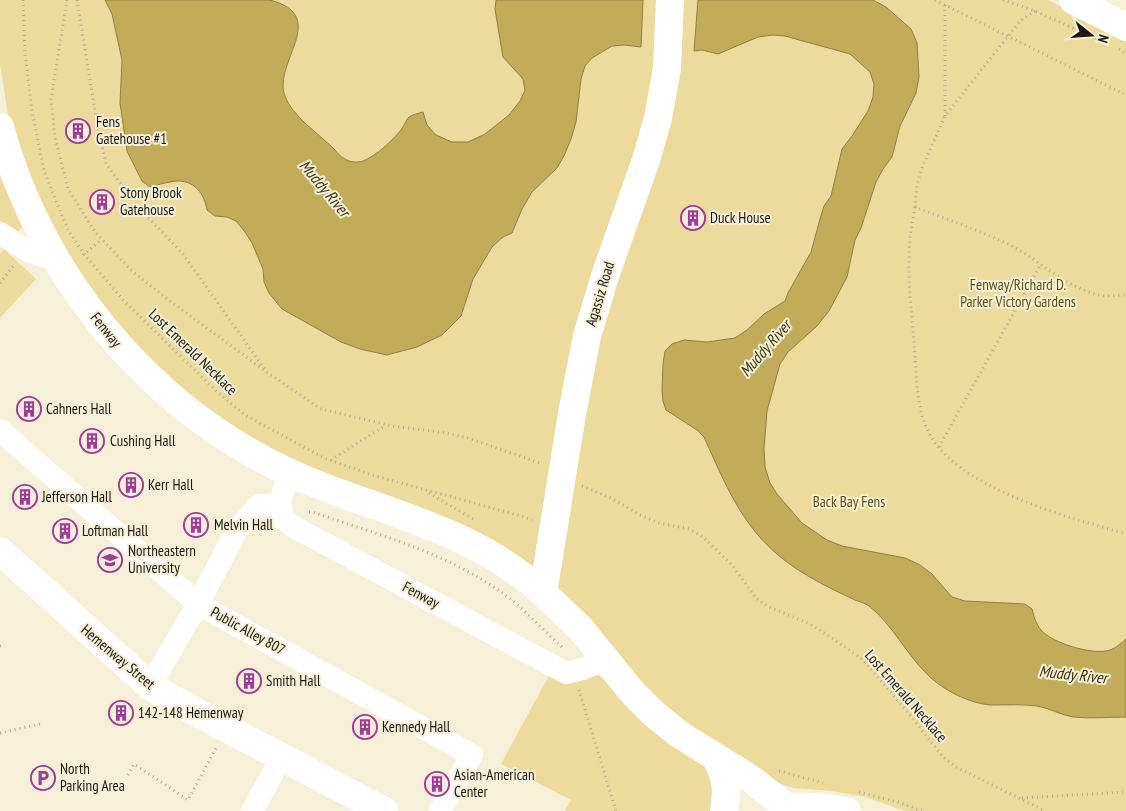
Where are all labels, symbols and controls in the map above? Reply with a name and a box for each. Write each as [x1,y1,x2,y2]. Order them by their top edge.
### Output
north arrow [1066,10,1116,60]
text: N [1094,33,1113,45]
place label: Fens Gatehouse #1 [96,112,167,148]
building icon: Fens Gatehouse #1 [65,118,91,144]
water label: Muddy River [295,155,356,223]
place label: Stony Brook Gatehouse [120,183,182,219]
building icon: Stony Brook Gatehouse [89,189,115,215]
building icon: Duck House [680,205,706,231]
place label: Duck House [710,208,771,227]
street label: Agassiz Road [581,259,618,328]
park label: Fenway/Richard D. Parker Victory Gardens [960,275,1076,311]
street label: Lost Emerald Necklace [145,304,242,399]
street label: Fenway [87,308,126,351]
water label: Muddy River [735,314,797,380]
building icon: Cahners Hall [16,396,42,422]
place label: Cahners Hall [46,399,112,418]
building icon: Cushing Hall [79,428,105,454]
place label: Cushing Hall [110,431,176,450]
building icon: Kerr Hall [118,472,144,498]
place label: Kerr Hall [148,475,194,494]
building icon: Jefferson Hall [12,484,38,510]
place label: Jefferson Hall [41,487,113,506]
park label: Back Bay Fens [813,492,885,511]
building icon: Melvin Hall [183,512,209,538]
place label: Melvin Hall [214,515,274,534]
building icon: Loftman Hall [52,518,78,544]
place label: Loftman Hall [82,521,149,540]
place label: Northeastern University [128,541,196,577]
school or university icon: Northeastern University [97,547,123,573]
street label: Fenway [399,577,443,612]
street label: Public Alley 807 [208,602,289,659]
street label: Hemenway Street [77,620,159,693]
street label: Lost Emerald Necklace [861,646,952,746]
water label: Muddy River [1038,660,1111,688]
building icon: Smith Hall [236,668,262,694]
place label: Smith Hall [266,671,321,690]
building icon: 142-148 Hemenway [108,700,134,726]
place label: 142-148 Hemenway [138,703,244,722]
building icon: Kennedy Hall [352,714,378,740]
place label: Kennedy Hall [382,717,451,736]
place label: North Parking Area [60,759,125,795]
parking icon: North Parking Area [30,765,56,791]
place label: Asian-American Center [454,765,535,801]
building icon: Asian-American Center [424,771,450,797]

